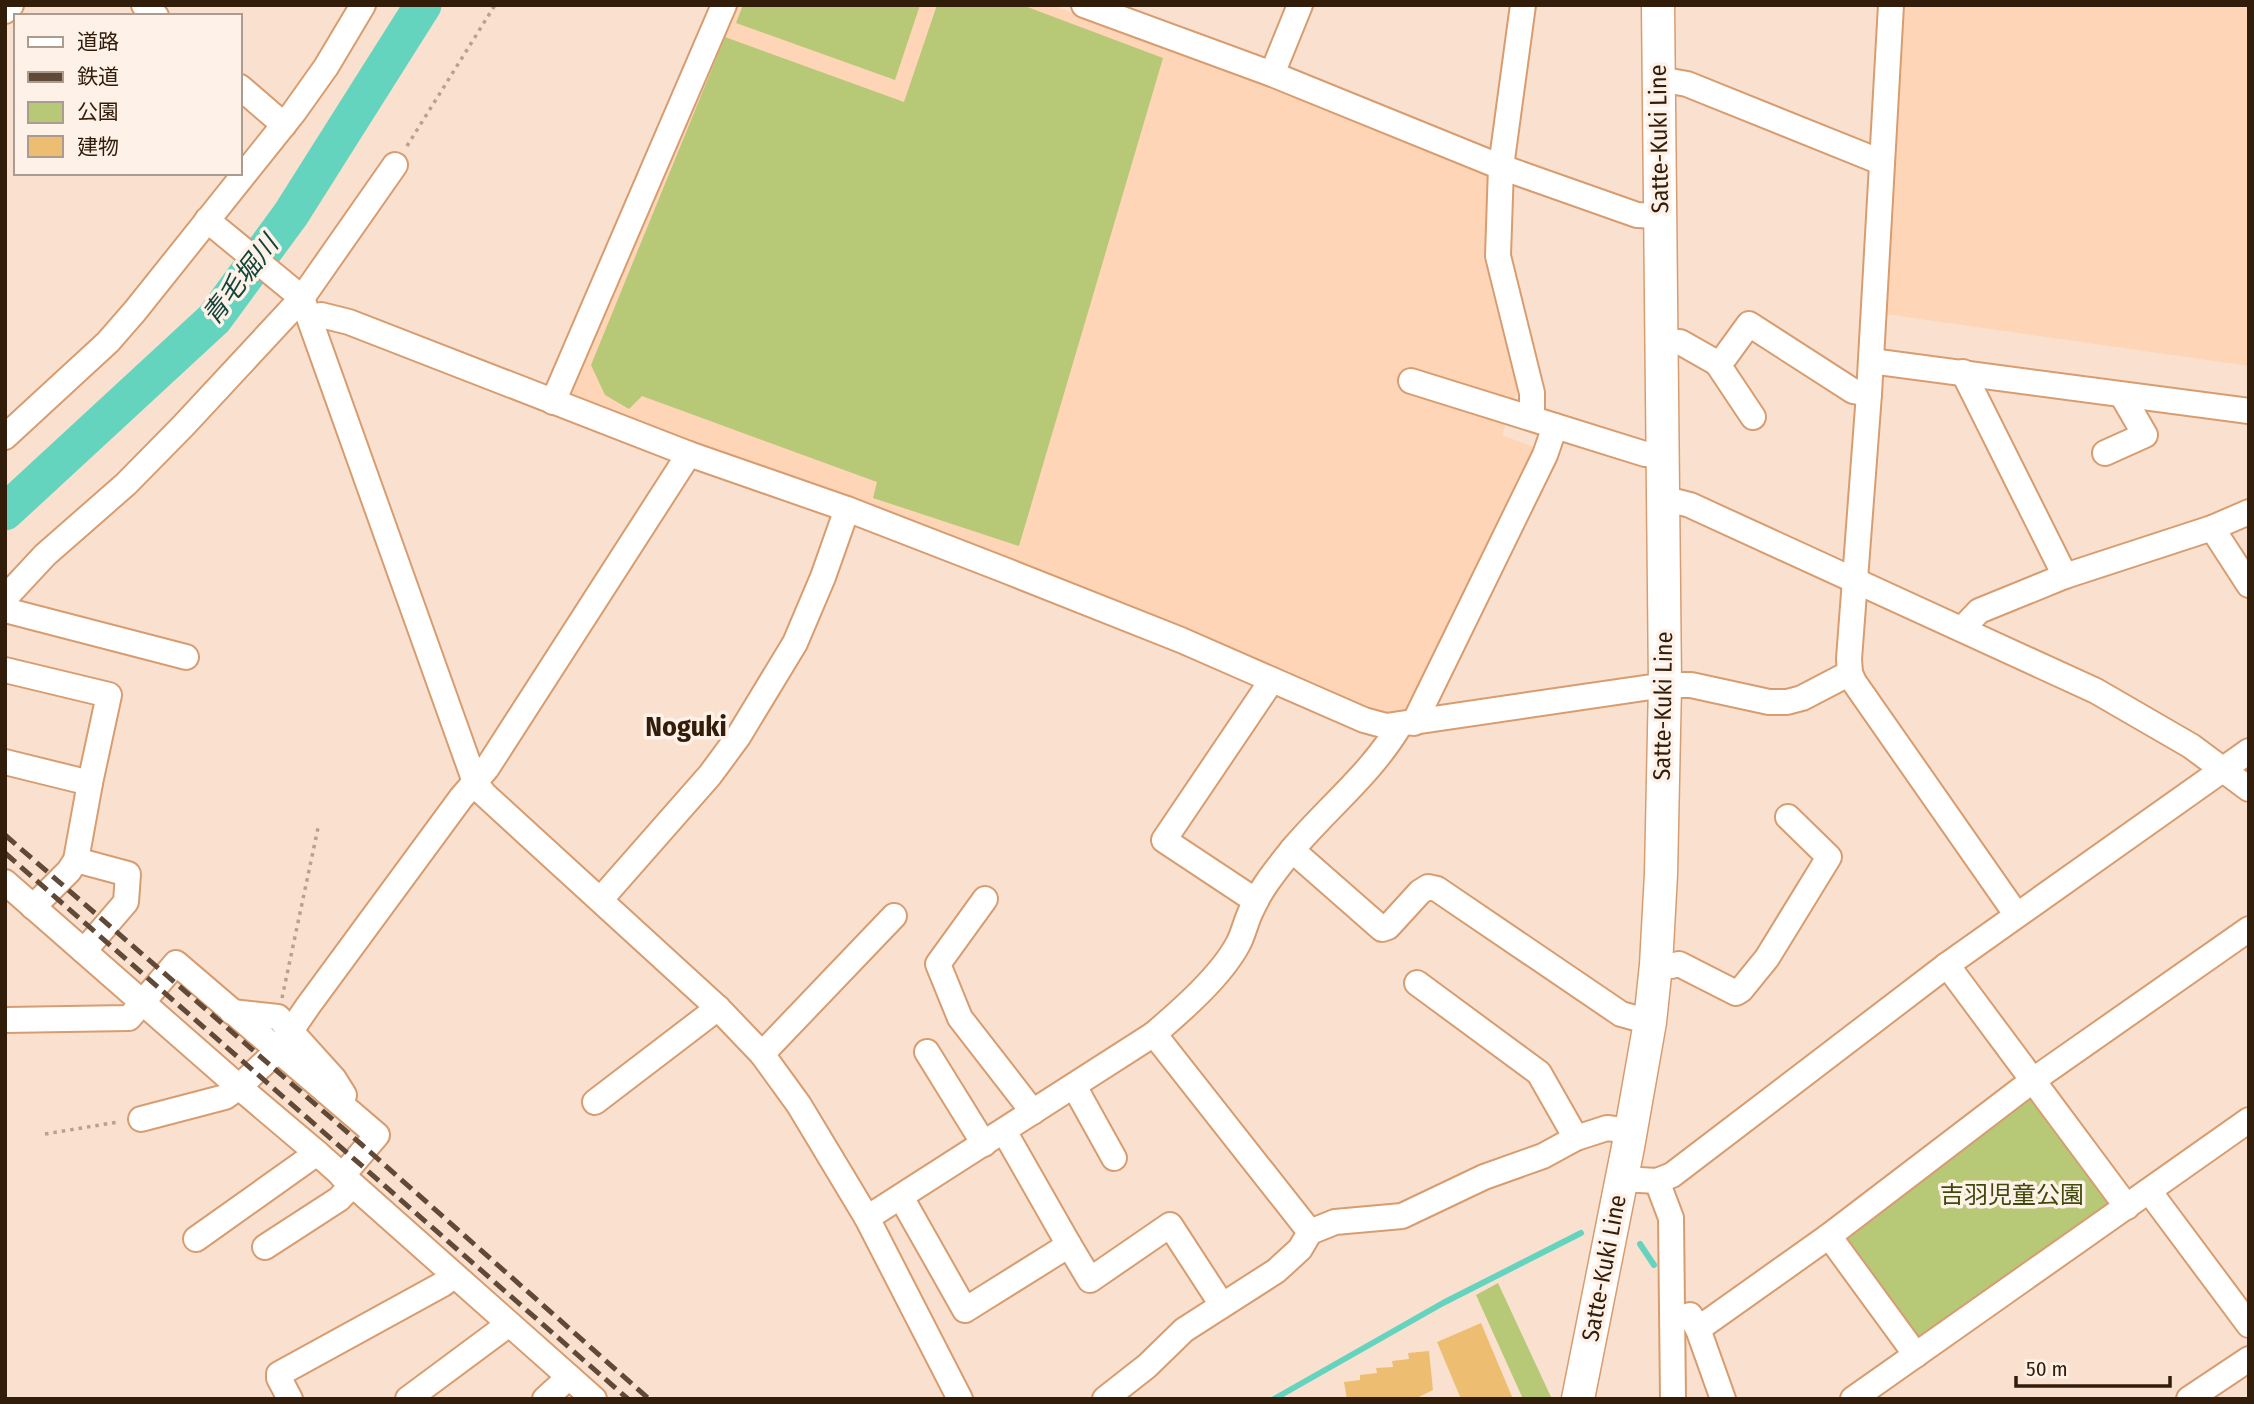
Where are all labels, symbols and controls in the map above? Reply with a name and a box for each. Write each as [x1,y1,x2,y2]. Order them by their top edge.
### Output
legend [14,14,242,175]
text: 道路 [77,29,119,55]
text: 鉄道 [77,64,119,90]
street label: Satte-Kuki Line [1644,64,1674,214]
text: 公園 [77,99,119,125]
text: 建物 [77,134,119,160]
water label: 青毛堀川 [196,227,286,331]
street label: Satte-Kuki Line [1648,631,1678,781]
district label: Noguki [645,710,727,743]
park label: 吉羽児童公園 [1940,1181,2084,1209]
street label: Satte-Kuki Line [1576,1192,1632,1344]
scale bar [2016,1344,2170,1388]
text: 50 m [2026,1356,2068,1382]

